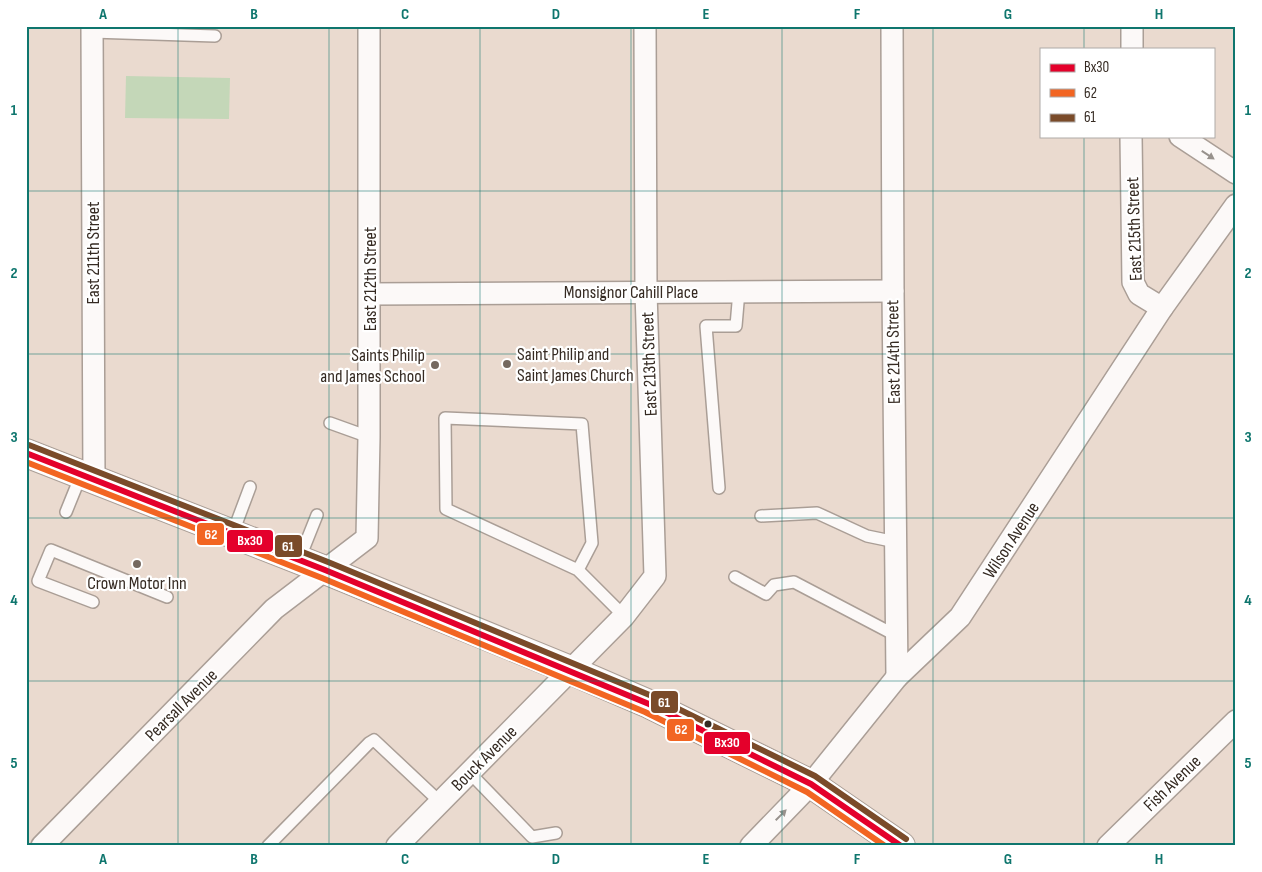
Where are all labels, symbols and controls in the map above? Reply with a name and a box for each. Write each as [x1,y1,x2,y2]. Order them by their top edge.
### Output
text: A [98,5,107,24]
text: B [250,5,258,24]
text: C [401,5,409,24]
text: D [552,5,560,24]
text: E [703,5,710,24]
text: F [854,5,861,24]
text: G [1004,5,1012,24]
text: H [1155,5,1163,24]
legend [1040,48,1214,138]
text: Bx30 [1084,58,1109,77]
text: 62 [1084,84,1097,103]
text: 1 [11,101,18,120]
text: 1 [1245,101,1252,120]
text: 61 [1084,108,1097,127]
one-way arrow [1201,150,1215,159]
street label: East 215th Street [1122,176,1147,281]
street label: East 211th Street [83,201,104,304]
street label: East 212th Street [360,226,381,331]
text: 2 [10,264,18,283]
text: 2 [1244,264,1252,283]
street label: Monsignor Cahill Place [564,282,698,303]
street label: East 214th Street [882,299,905,404]
street label: East 213th Street [637,311,662,416]
place label: Saint Philip and Saint James Church [517,344,634,386]
place label: Saints Philip and James School [320,345,425,387]
marker: Saint Philip and Saint James Church [501,358,513,370]
marker: Saints Philip and James School [429,359,441,371]
text: 3 [10,428,18,447]
text: 3 [1244,428,1252,447]
street label: Wilson Avenue [979,498,1044,582]
line badge: 62 [196,522,225,546]
text: 62 [205,526,217,543]
line badge: Bx30 [226,529,274,553]
text: Bx30 [237,532,263,549]
line badge: 61 [274,534,303,558]
text: 61 [282,538,295,555]
marker: Crown Motor Inn [131,558,143,570]
place label: Crown Motor Inn [87,573,187,594]
text: 4 [10,591,18,610]
text: 4 [1244,591,1252,610]
street label: Pearsall Avenue [141,665,222,746]
line badge: 61 [650,690,679,714]
text: 61 [658,694,671,711]
line badge: 62 [666,718,695,742]
unlabelled marker [703,719,713,729]
street label: Bouck Avenue [447,721,521,795]
text: 62 [675,721,687,738]
line badge: Bx30 [703,731,751,755]
text: Bx30 [714,734,740,751]
street label: Fish Avenue [1139,751,1205,816]
text: 5 [10,754,18,773]
text: 5 [1244,754,1252,773]
one-way arrow [775,809,787,821]
text: A [98,850,107,869]
text: B [250,850,258,869]
text: C [401,850,409,869]
text: D [552,850,560,869]
text: E [703,850,710,869]
text: F [854,850,861,869]
text: G [1004,850,1012,869]
text: H [1155,850,1163,869]

